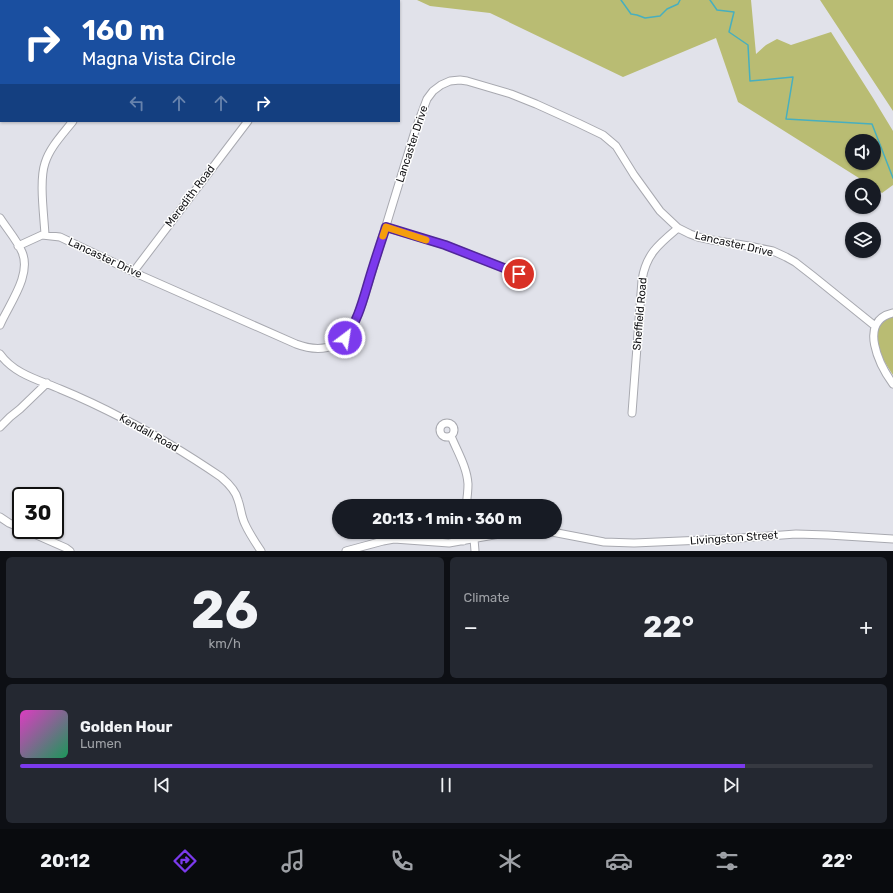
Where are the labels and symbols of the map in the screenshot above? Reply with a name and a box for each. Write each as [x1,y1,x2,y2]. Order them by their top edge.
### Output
street label: Lancaster Drive [393,104,431,184]
street label: Meredith Road [163,162,217,230]
street label: Lancaster Drive [693,229,775,259]
street label: Lancaster Drive [66,235,144,281]
pin [502,257,536,291]
street label: Sheffield Road [630,277,650,351]
position arrow [324,317,366,359]
street label: Kendall Road [117,411,181,455]
speed limit sign: 30 [12,487,64,539]
street label: Livingston Street [690,528,779,548]

